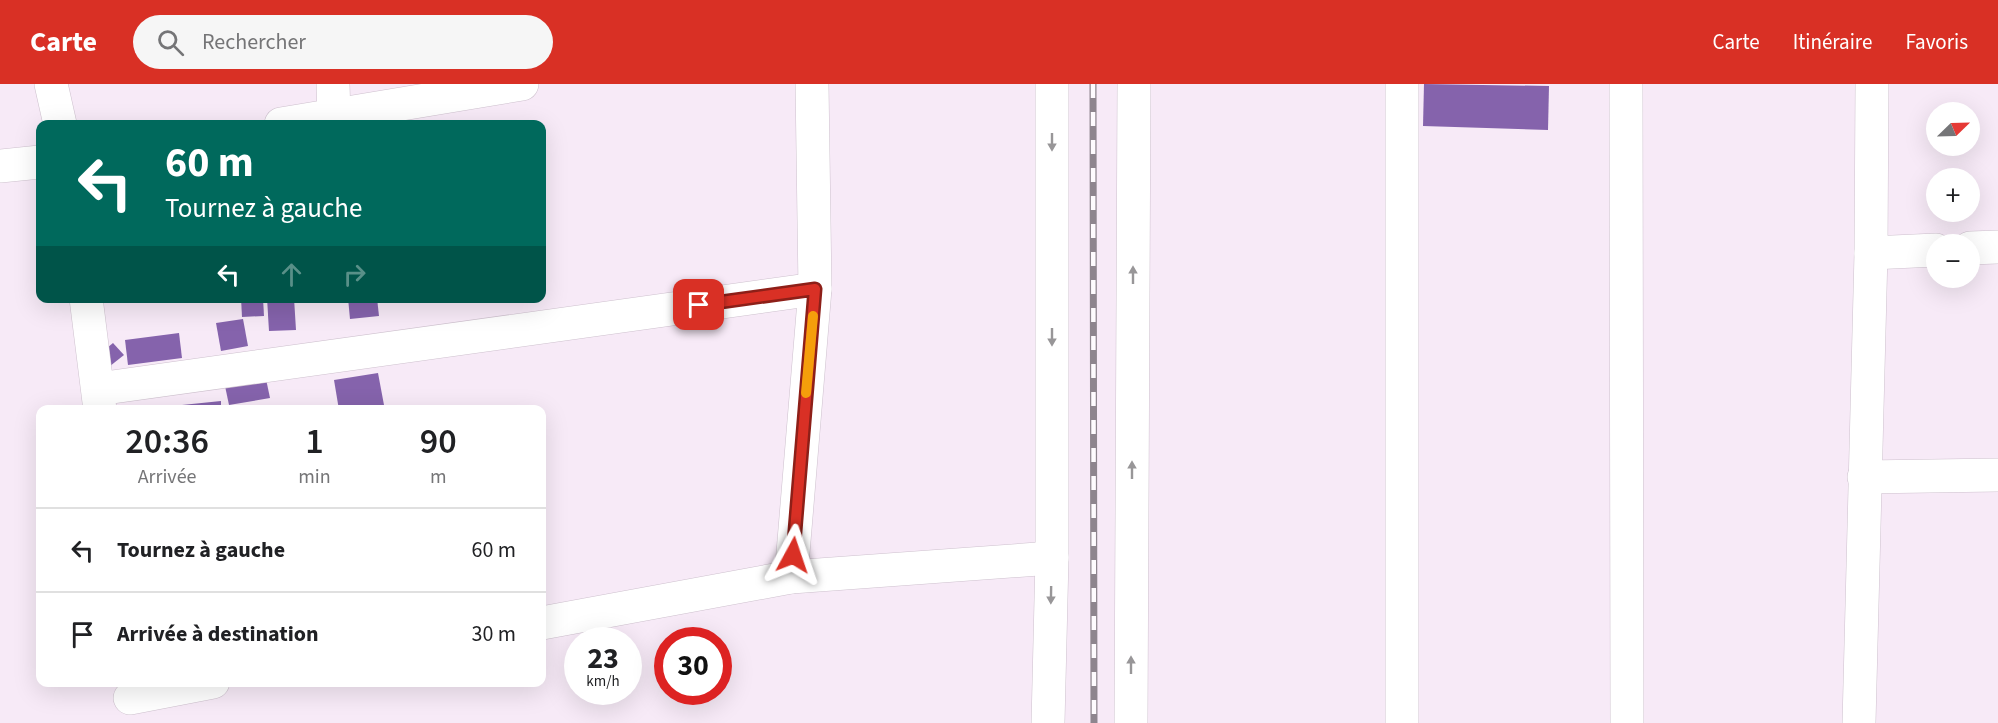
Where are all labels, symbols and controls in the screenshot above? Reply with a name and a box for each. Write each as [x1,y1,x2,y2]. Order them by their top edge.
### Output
search box [133,15,553,69]
text: Carte [30,22,97,62]
icon: search [154,26,187,59]
text: Rechercher [202,26,306,58]
text: Carte [1713,27,1760,57]
text: Itinéraire [1793,27,1872,57]
text: Favoris [1905,27,1968,57]
north arrow [1926,102,1980,156]
map controls [1926,102,1980,288]
text: 60 m [165,133,254,193]
one-way arrow [1047,133,1057,152]
icon: left [66,144,144,222]
button: + [1926,168,1980,222]
text: Tournez à gauche [165,189,362,228]
button: − [1926,234,1980,288]
icon: left [212,258,245,291]
icon: ahead [275,258,308,291]
icon: right [338,258,371,291]
one-way arrow [1128,265,1138,284]
pin [673,279,724,330]
icon: arrive [682,288,715,321]
one-way arrow [1047,328,1057,347]
text: 20:36 [125,416,209,467]
text: 1 [305,416,324,467]
text: 90 [420,416,457,467]
one-way arrow [1127,460,1137,479]
text: Arrivée [138,463,196,491]
text: min [298,463,331,491]
text: m [430,463,447,491]
position arrow [761,523,825,587]
icon: left [66,534,99,567]
text: Tournez à gauche [117,534,285,566]
text: 60 m [471,534,516,566]
one-way arrow [1046,586,1055,605]
icon: arrive [66,618,99,651]
text: Arrivée à destination [117,618,319,650]
text: 30 m [471,618,516,650]
speed limit sign: 30 [654,627,732,705]
text: 23 [587,637,619,680]
one-way arrow [1126,655,1136,674]
text: km/h [586,671,620,692]

